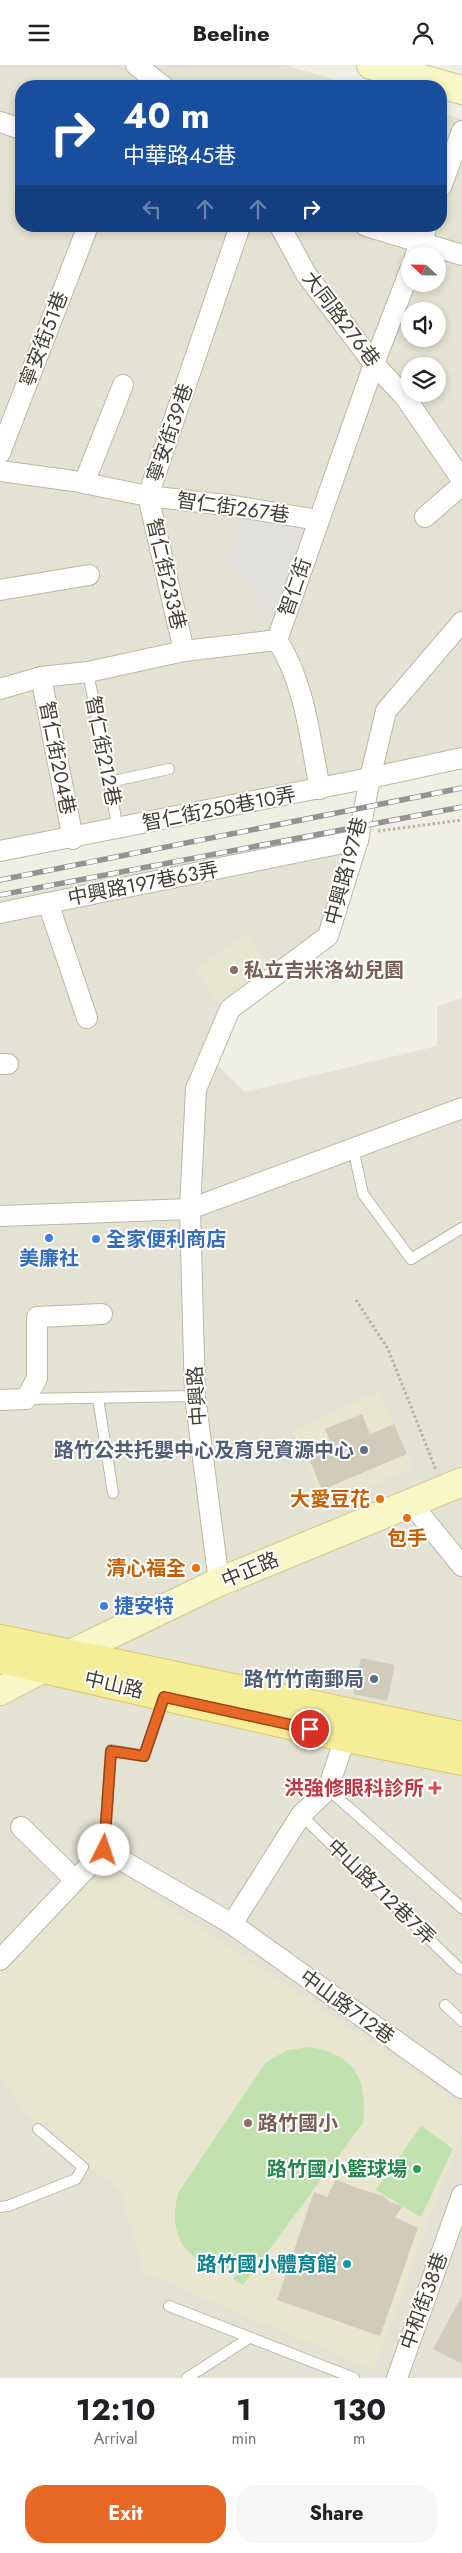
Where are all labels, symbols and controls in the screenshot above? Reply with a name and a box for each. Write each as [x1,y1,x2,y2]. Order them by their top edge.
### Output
text: Beeline [192,17,270,49]
icon: menu [25,19,53,47]
icon: person [409,19,437,47]
text: 40 m [123,91,210,141]
icon: right [40,100,105,165]
text: 中華路45巷 [123,139,236,171]
icon: left [138,195,166,223]
icon: ahead [191,195,219,223]
icon: ahead [244,195,272,223]
icon: right [297,195,325,223]
north arrow [401,247,446,293]
map controls [401,247,446,402]
street label: 大同路276巷 [295,265,387,373]
street label: 寧安街51巷 [12,287,76,391]
button: sound [401,302,446,347]
button: layers [401,357,446,402]
street label: 寧安街39巷 [140,380,200,486]
street label: 智仁街267巷 [175,486,291,530]
street label: 智仁街233巷 [139,516,193,632]
street label: 智仁街 [272,554,318,620]
street label: 智仁街212巷 [78,693,128,809]
street label: 智仁街204巷 [32,699,82,817]
street label: 智仁街250巷10弄 [140,780,298,838]
street label: 中興路197巷 [318,814,374,928]
street label: 中興路197巷63弄 [65,855,221,913]
place label: 私立吉米洛幼兒園 [244,956,404,985]
marker: 私立吉米洛幼兒園 [228,964,240,976]
place label: 全家便利商店 [106,1225,226,1254]
marker: 美廉社 [43,1232,55,1244]
marker: 全家便利商店 [90,1233,102,1245]
place label: 美廉社 [19,1244,79,1273]
street label: 中興路 [180,1365,214,1427]
place label: 路竹公共托嬰中心及育兒資源中心 [54,1436,354,1465]
marker: 路竹公共托嬰中心及育兒資源中心 [358,1444,370,1456]
place label: 大愛豆花 [290,1485,370,1514]
marker: 大愛豆花 [374,1493,386,1505]
marker: 包手 [401,1512,413,1524]
place label: 包手 [387,1524,427,1553]
street label: 中正路 [217,1545,283,1595]
place label: 清心福全 [106,1554,186,1583]
marker: 清心福全 [190,1562,202,1574]
place label: 捷安特 [114,1592,174,1621]
marker: 捷安特 [98,1600,110,1612]
street label: 中山路 [82,1664,146,1706]
place label: 路竹竹南郵局 [244,1665,364,1694]
marker: 路竹竹南郵局 [368,1673,380,1685]
pin [289,1708,331,1750]
icon: arrive [296,1715,324,1743]
place label: 洪強修眼科診所 [284,1774,424,1803]
marker: 洪強修眼科診所 [428,1781,442,1795]
position arrow [77,1823,129,1875]
street label: 中山路712巷7弄 [320,1832,442,1952]
street label: 中山路712巷 [294,1963,400,2051]
place label: 路竹國小 [258,2109,338,2138]
marker: 路竹國小 [242,2117,254,2129]
place label: 路竹國小籃球場 [267,2155,407,2184]
marker: 路竹國小籃球場 [411,2163,423,2175]
street label: 中和街38巷 [393,2248,455,2354]
place label: 路竹國小體育館 [197,2250,337,2279]
marker: 路竹國小體育館 [341,2258,353,2270]
text: 12:10 [76,2388,156,2431]
text: 1 [236,2388,252,2431]
text: 130 [332,2388,386,2431]
text: Arrival [94,2427,138,2450]
text: min [231,2427,257,2450]
text: m [353,2427,366,2450]
button: Exit [25,2485,226,2543]
button: Share [236,2485,437,2543]

